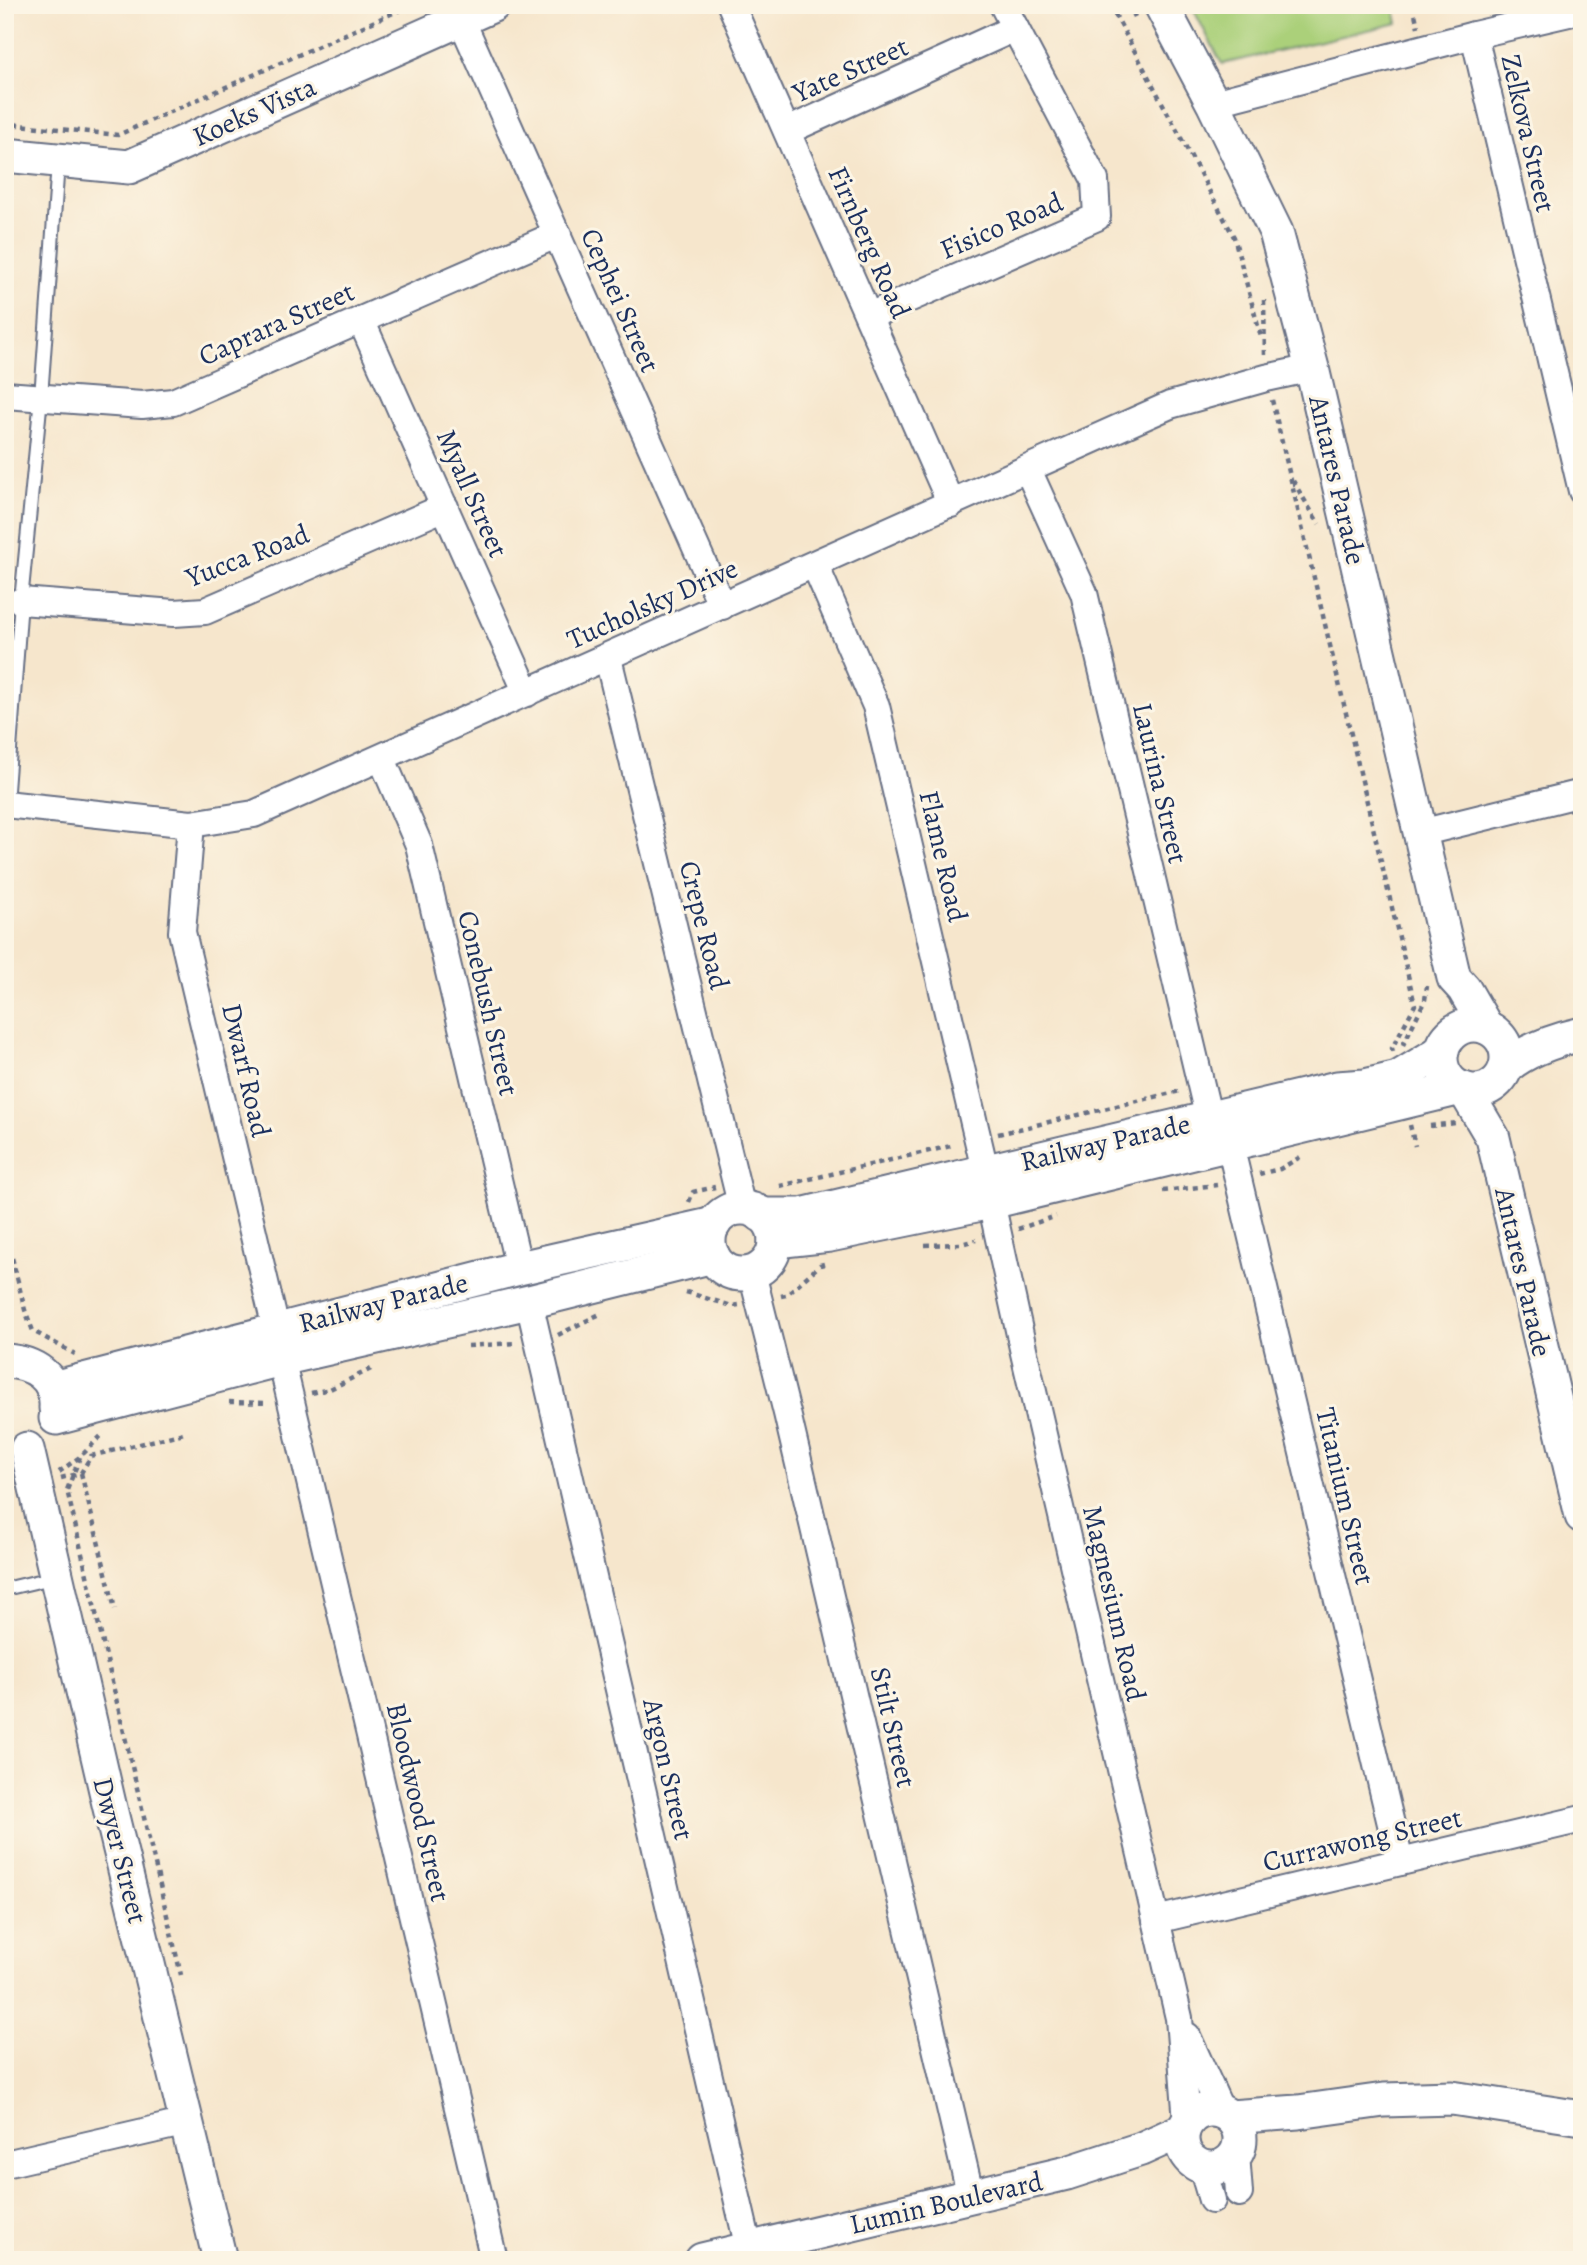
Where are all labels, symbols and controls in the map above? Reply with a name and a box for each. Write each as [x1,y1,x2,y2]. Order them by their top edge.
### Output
street label: Yate Street [786,28,914,113]
street label: Zelkova Street [1491,50,1565,216]
street label: Koeks Vista [187,68,322,156]
street label: Firnberg Road [819,160,920,326]
street label: Fisico Road [934,183,1070,269]
street label: Cephei Street [571,222,669,379]
street label: Caprara Street [193,273,360,375]
street label: Antares Parade [1299,391,1375,568]
street label: Myall Street [427,423,517,563]
street label: Yucca Road [179,515,315,597]
street label: Tucholsky Drive [561,549,744,659]
street label: Laurina Street [1123,699,1197,867]
street label: Flame Road [909,787,977,927]
street label: Crepe Road [670,857,739,994]
street label: Conebush Street [448,907,528,1099]
street label: Dwarf Road [212,1000,280,1142]
street label: Railway Parade [1017,1105,1194,1181]
street label: Antares Parade [1485,1183,1561,1360]
street label: Railway Parade [295,1264,472,1342]
street label: Titanium Street [1306,1404,1384,1589]
street label: Magnesium Road [1073,1502,1155,1706]
street label: Stilt Street [861,1663,925,1791]
street label: Argon Street [633,1694,703,1844]
street label: Bloodwood Street [377,1699,459,1905]
street label: Dwyer Street [84,1773,157,1927]
street label: Currawong Street [1259,1799,1466,1881]
street label: Lumin Boulevard [846,2162,1047,2244]

